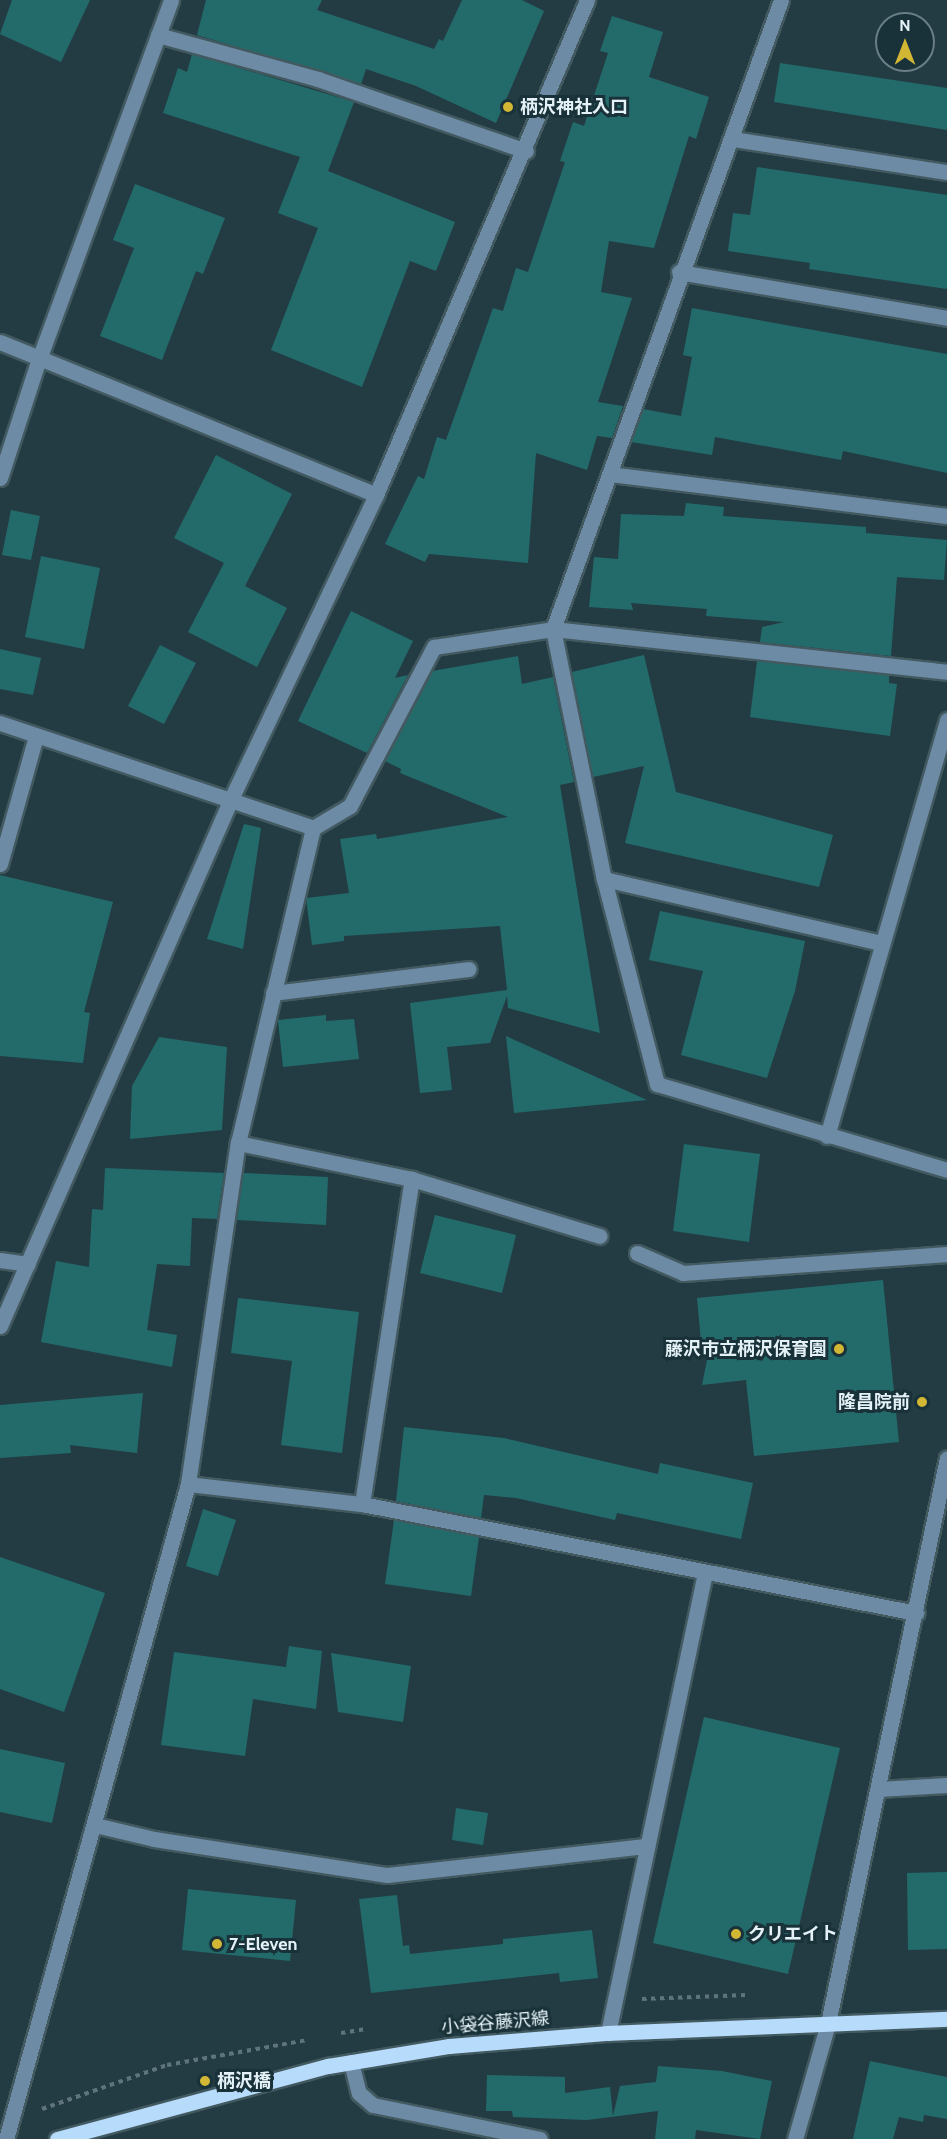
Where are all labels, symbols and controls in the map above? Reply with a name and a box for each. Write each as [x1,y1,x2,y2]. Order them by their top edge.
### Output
north arrow [875,12,935,72]
text: N [899,16,911,35]
place label: 柄沢神社入口 [520,96,628,118]
marker: 柄沢神社入口 [501,100,515,114]
place label: 藤沢市立柄沢保育園 [665,1338,827,1360]
marker: 藤沢市立柄沢保育園 [832,1342,846,1356]
place label: 隆昌院前 [838,1391,910,1413]
marker: 隆昌院前 [915,1395,929,1409]
place label: クリエイト [748,1923,838,1945]
marker: クリエイト [729,1927,743,1941]
place label: 7-Eleven [229,1933,297,1955]
marker: 7-Eleven [210,1937,224,1951]
street label: 小袋谷藤沢線 [440,2008,550,2038]
place label: 柄沢橋 [217,2070,271,2092]
marker: 柄沢橋 [198,2074,212,2088]

